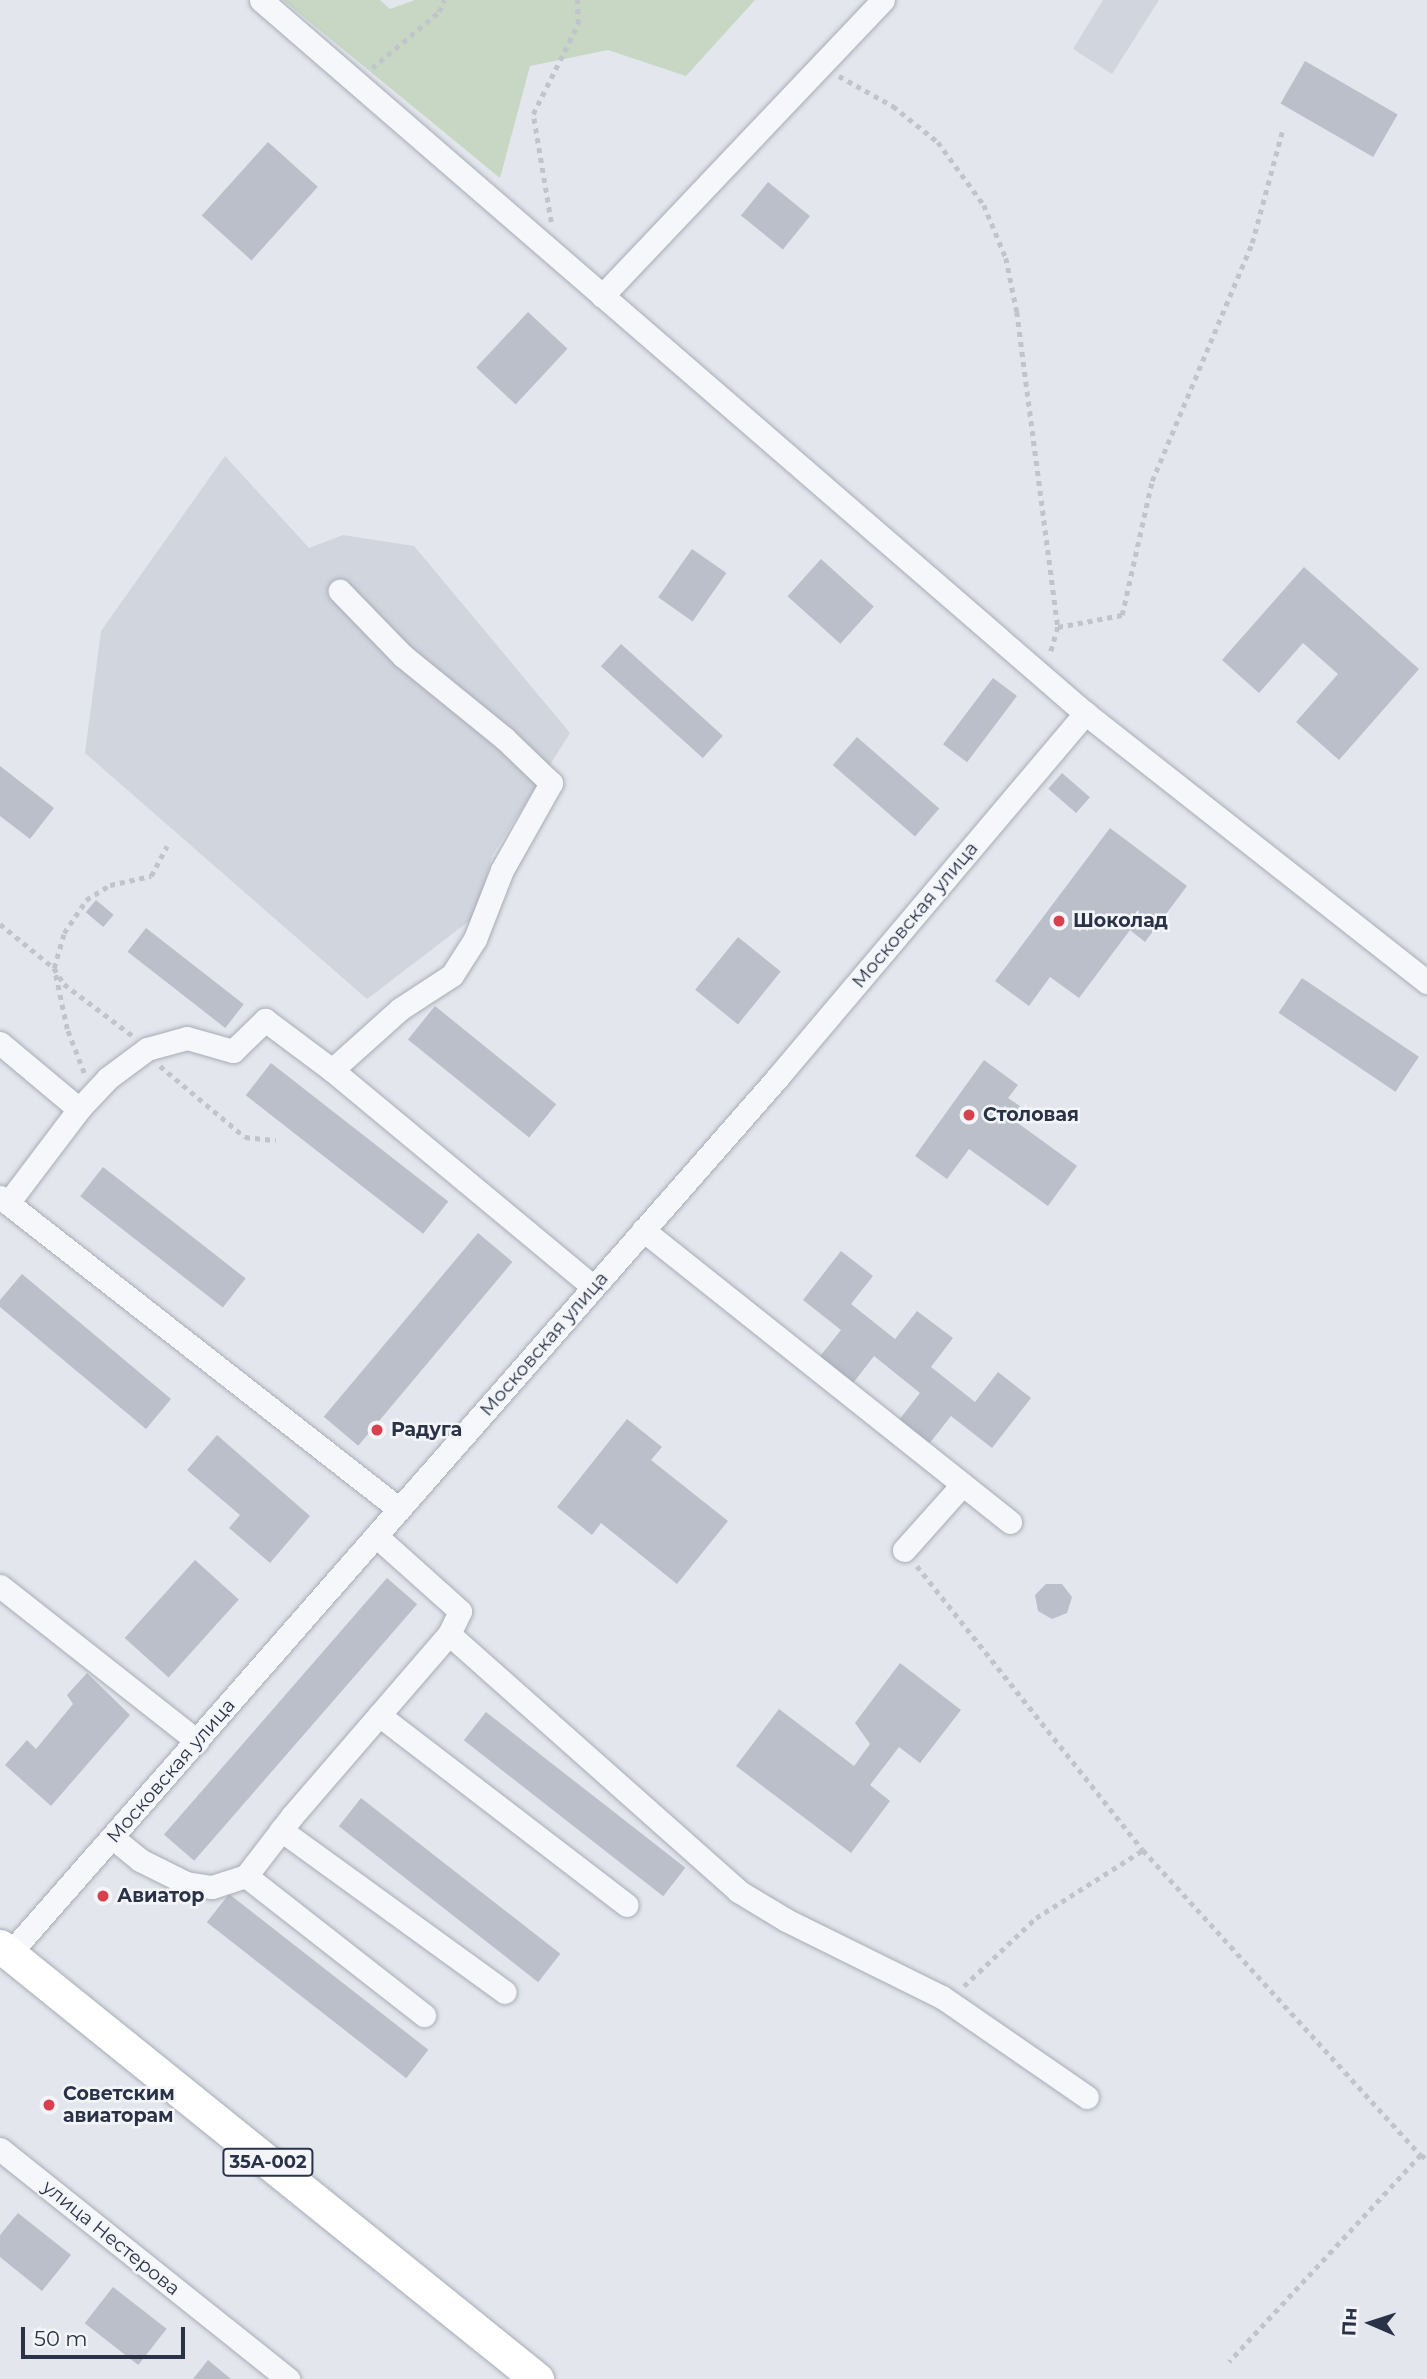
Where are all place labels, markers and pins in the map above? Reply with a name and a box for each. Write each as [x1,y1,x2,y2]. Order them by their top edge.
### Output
place label: Шоколад [1073,910,1168,932]
marker: Шоколад [1051,913,1067,929]
place label: Столовая [983,1104,1079,1126]
marker: Столовая [961,1107,977,1123]
place label: Радуга [391,1419,462,1441]
marker: Радуга [369,1422,385,1438]
place label: Авиатор [117,1885,204,1907]
marker: Авиатор [95,1888,111,1904]
place label: Советским авиаторам [63,2083,175,2127]
marker: Советским авиаторам [41,2097,57,2113]

